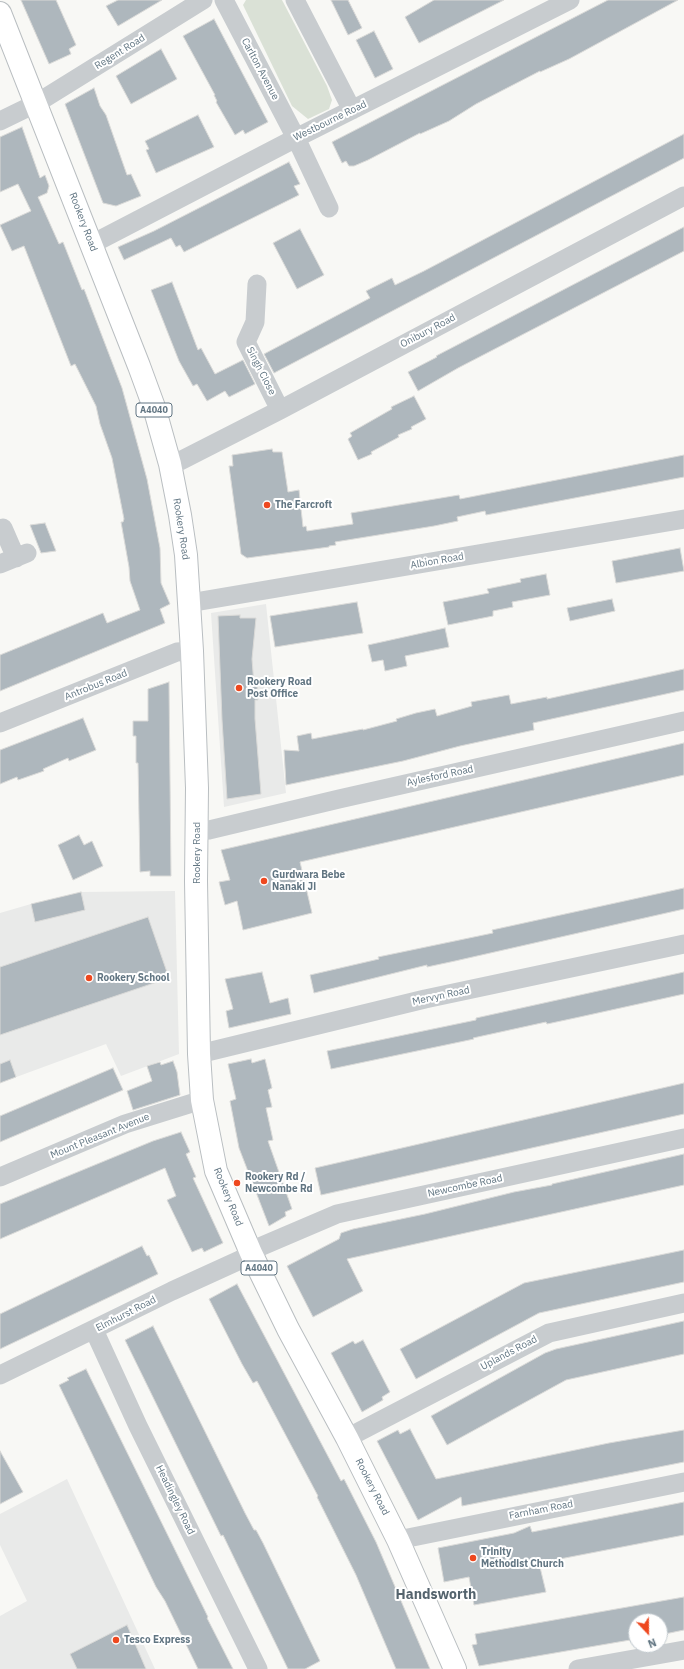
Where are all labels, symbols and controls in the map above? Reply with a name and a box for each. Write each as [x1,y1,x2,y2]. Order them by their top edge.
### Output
street label: Regent Road [93,32,147,72]
street label: Carlton Avenue [239,36,281,102]
street label: Westbourne Road [291,98,369,144]
street label: Rookery Road [66,191,100,253]
street label: Onibury Road [398,311,458,351]
street label: Singh Close [244,345,278,397]
road number: A4040 [136,403,172,417]
street label: Rookery Road [170,497,192,561]
place label: The Farcroft [275,499,332,511]
marker: The Farcroft [262,500,272,510]
street label: Albion Road [409,550,465,572]
street label: Antrobus Road [63,667,129,703]
place label: Rookery Road Post Office [247,676,312,700]
marker: Rookery Road Post Office [234,683,244,693]
street label: Aylesford Road [406,763,474,789]
street label: Rookery Road [191,822,203,884]
place label: Gurdwara Bebe Nanaki Ji [272,869,345,892]
marker: Gurdwara Bebe Nanaki Ji [259,876,269,886]
place label: Rookery School [97,972,169,984]
marker: Rookery School [84,973,94,983]
street label: Mervyn Road [411,984,471,1008]
street label: Mount Pleasant Avenue [49,1111,151,1161]
street label: Rookery Road [211,1166,245,1228]
place label: Rookery Rd / Newcombe Rd [245,1171,313,1194]
street label: Newcombe Road [427,1172,503,1200]
marker: Rookery Rd / Newcombe Rd [232,1178,242,1188]
road number: A4040 [241,1261,277,1275]
street label: Elmhurst Road [94,1294,158,1334]
street label: Uplands Road [479,1333,539,1373]
street label: Rookery Road [353,1457,391,1517]
street label: Headingley Road [153,1463,197,1537]
street label: Farnham Road [508,1498,574,1522]
place label: Trinity Methodist Church [481,1546,564,1570]
marker: Trinity Methodist Church [468,1553,478,1563]
district label: Handsworth [396,1587,476,1603]
north arrow [628,1613,668,1653]
place label: Tesco Express [124,1634,190,1646]
marker: Tesco Express [111,1635,121,1645]
text: N [646,1635,658,1651]

